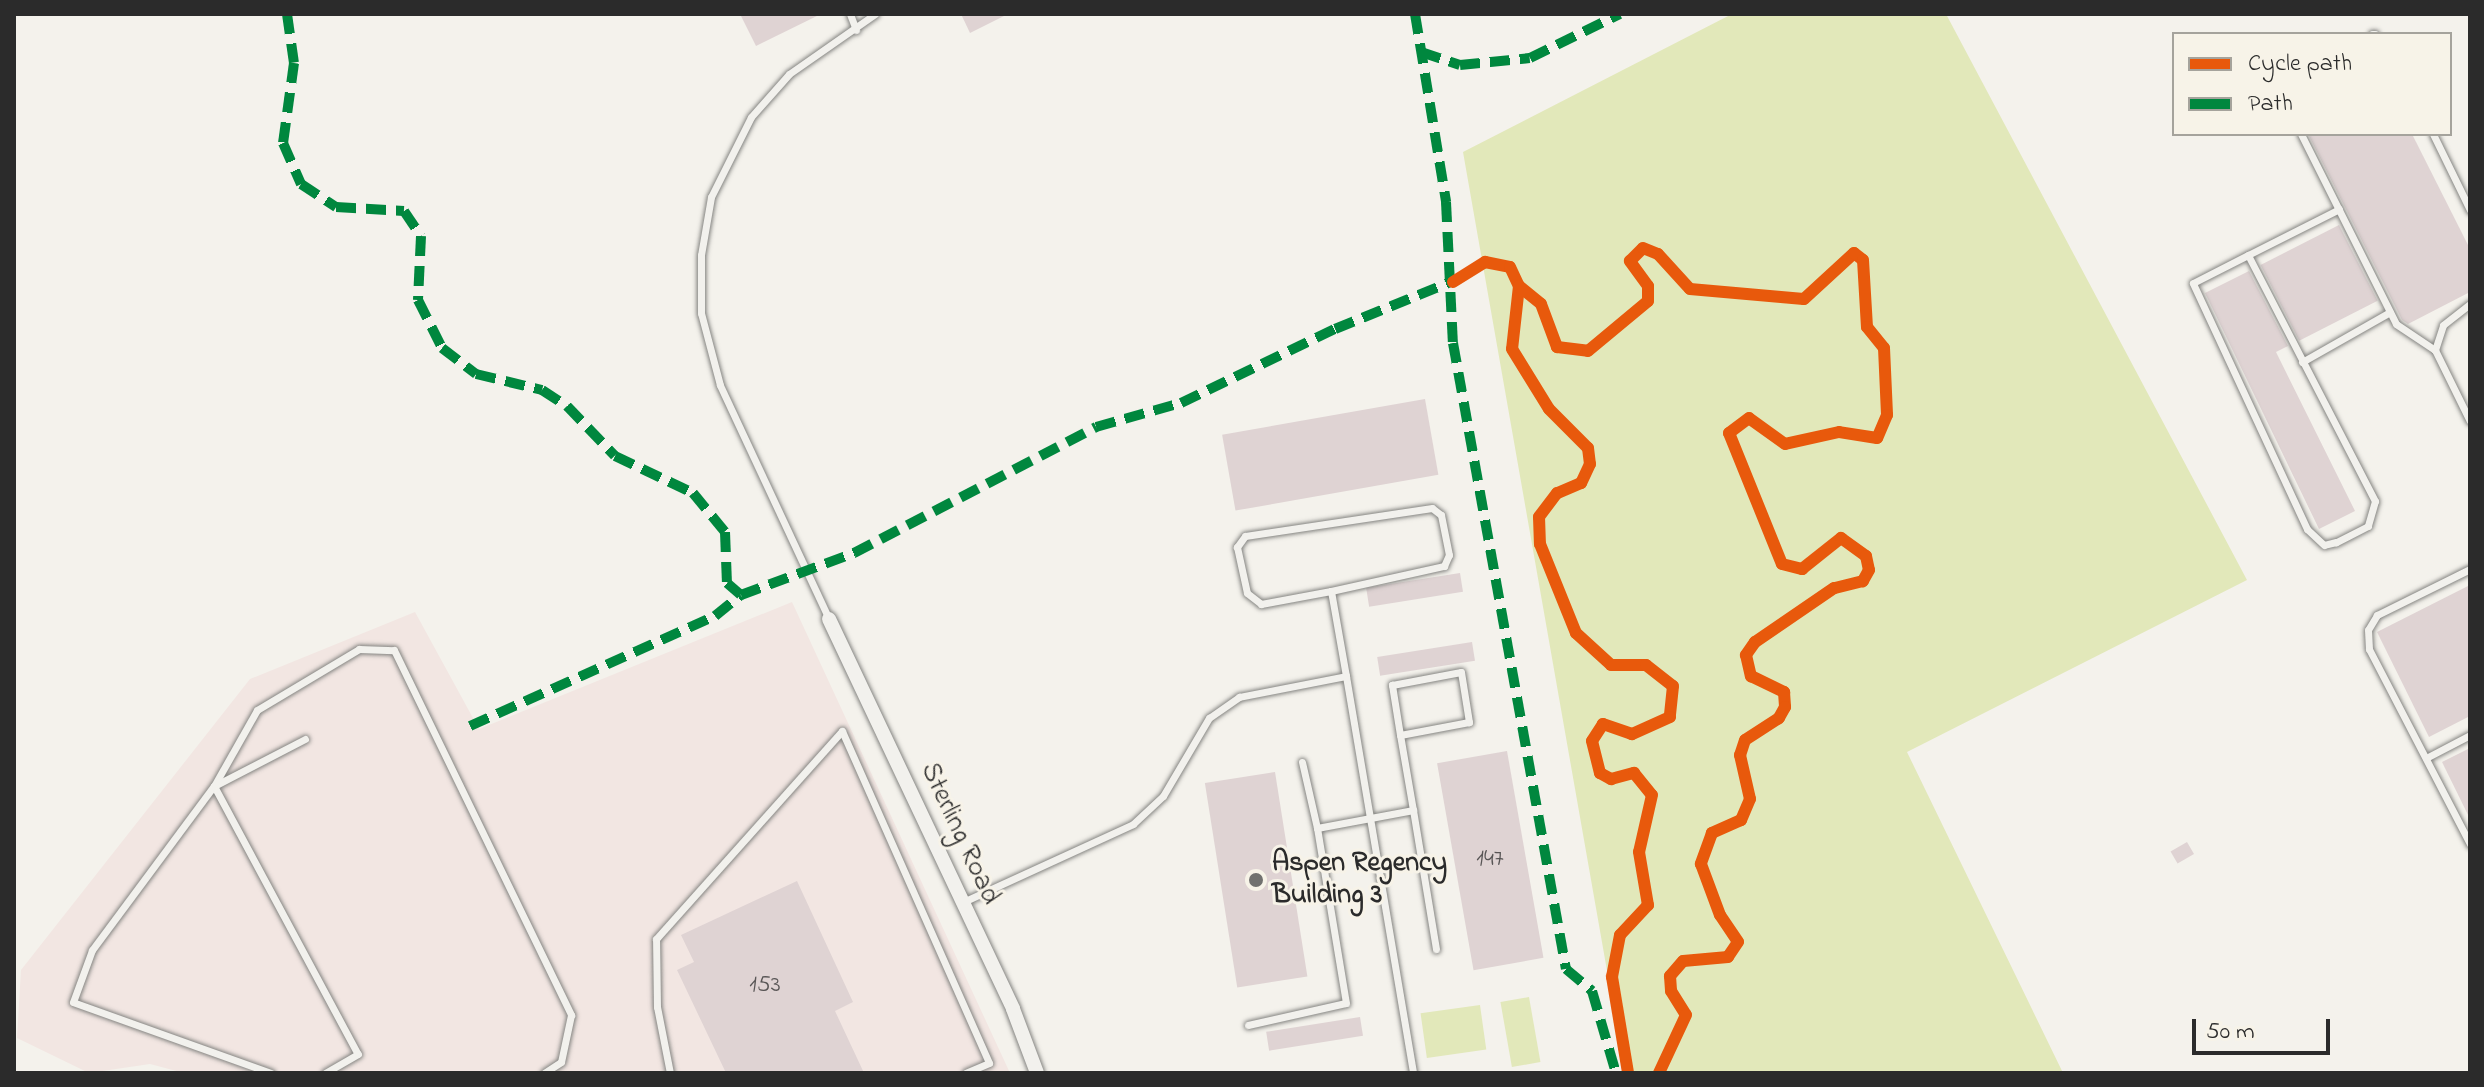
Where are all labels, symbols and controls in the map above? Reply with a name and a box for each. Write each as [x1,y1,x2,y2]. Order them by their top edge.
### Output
legend [2172,32,2452,136]
text: Cycle path [2248,47,2352,82]
text: Path [2248,87,2293,122]
street label: Sterling Road [912,758,1006,910]
house number: 147 [1476,846,1504,874]
place label: Aspen Regency Building 3 [1272,847,1447,913]
marker: Aspen Regency Building 3 [1247,871,1265,889]
house number: 153 [749,972,781,1000]
scale bar [2196,1003,2334,1053]
text: 50 m [2206,1015,2255,1050]

